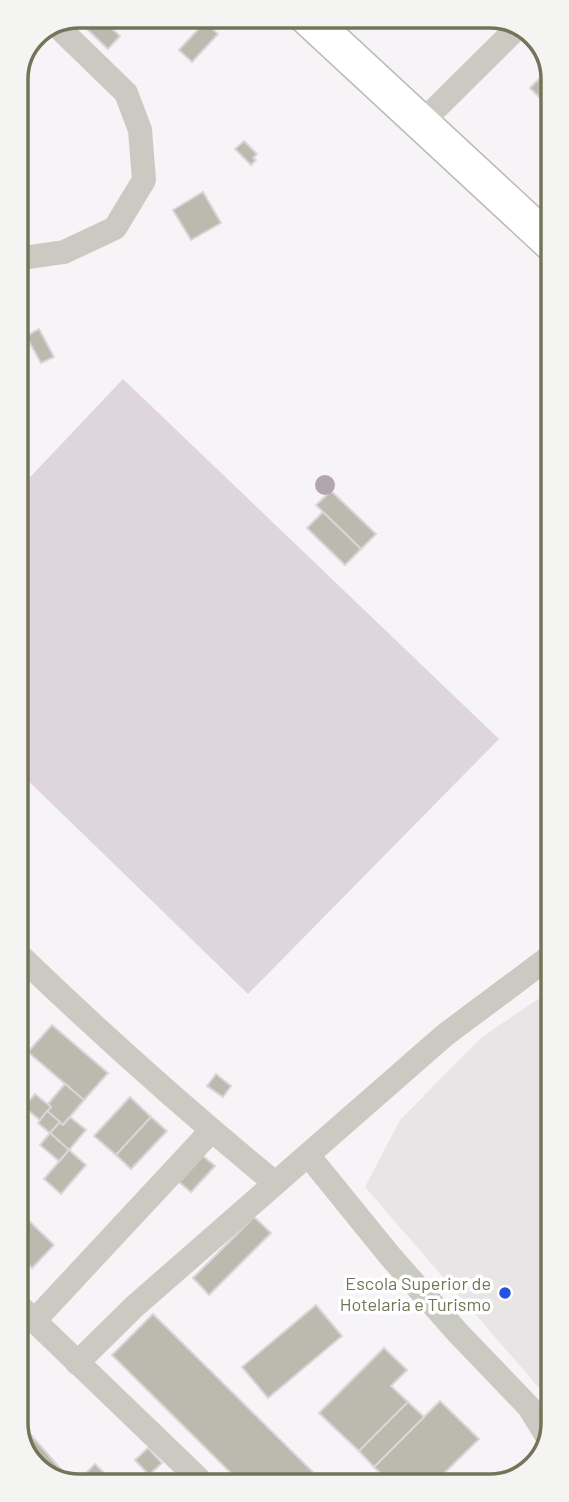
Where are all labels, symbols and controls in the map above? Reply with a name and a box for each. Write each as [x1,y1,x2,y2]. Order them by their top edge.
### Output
place label: Escola Superior de Hotelaria e Turismo [340,1272,491,1315]
marker: Escola Superior de Hotelaria e Turismo [497,1285,513,1301]

